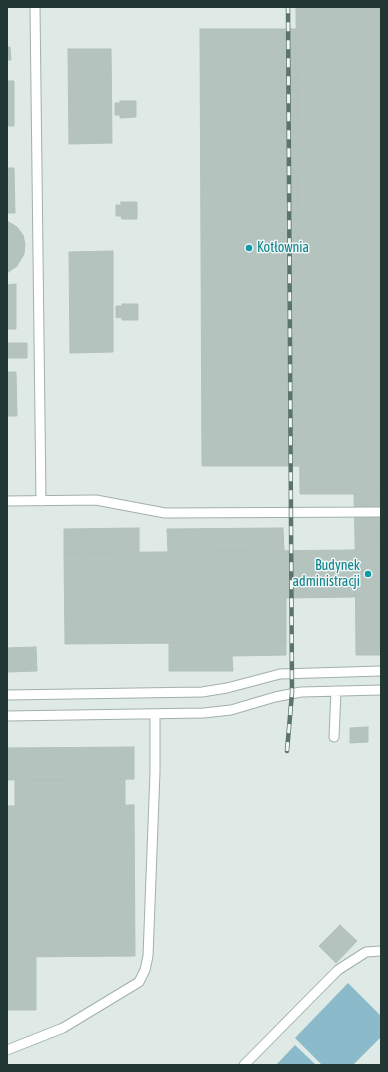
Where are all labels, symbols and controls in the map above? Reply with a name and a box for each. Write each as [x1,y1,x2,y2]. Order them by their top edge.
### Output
place label: Kotłownia [257,240,309,256]
marker: Kotłownia [244,243,254,253]
place label: Budynek administracji [293,558,360,590]
marker: Budynek administracji [363,569,373,579]

